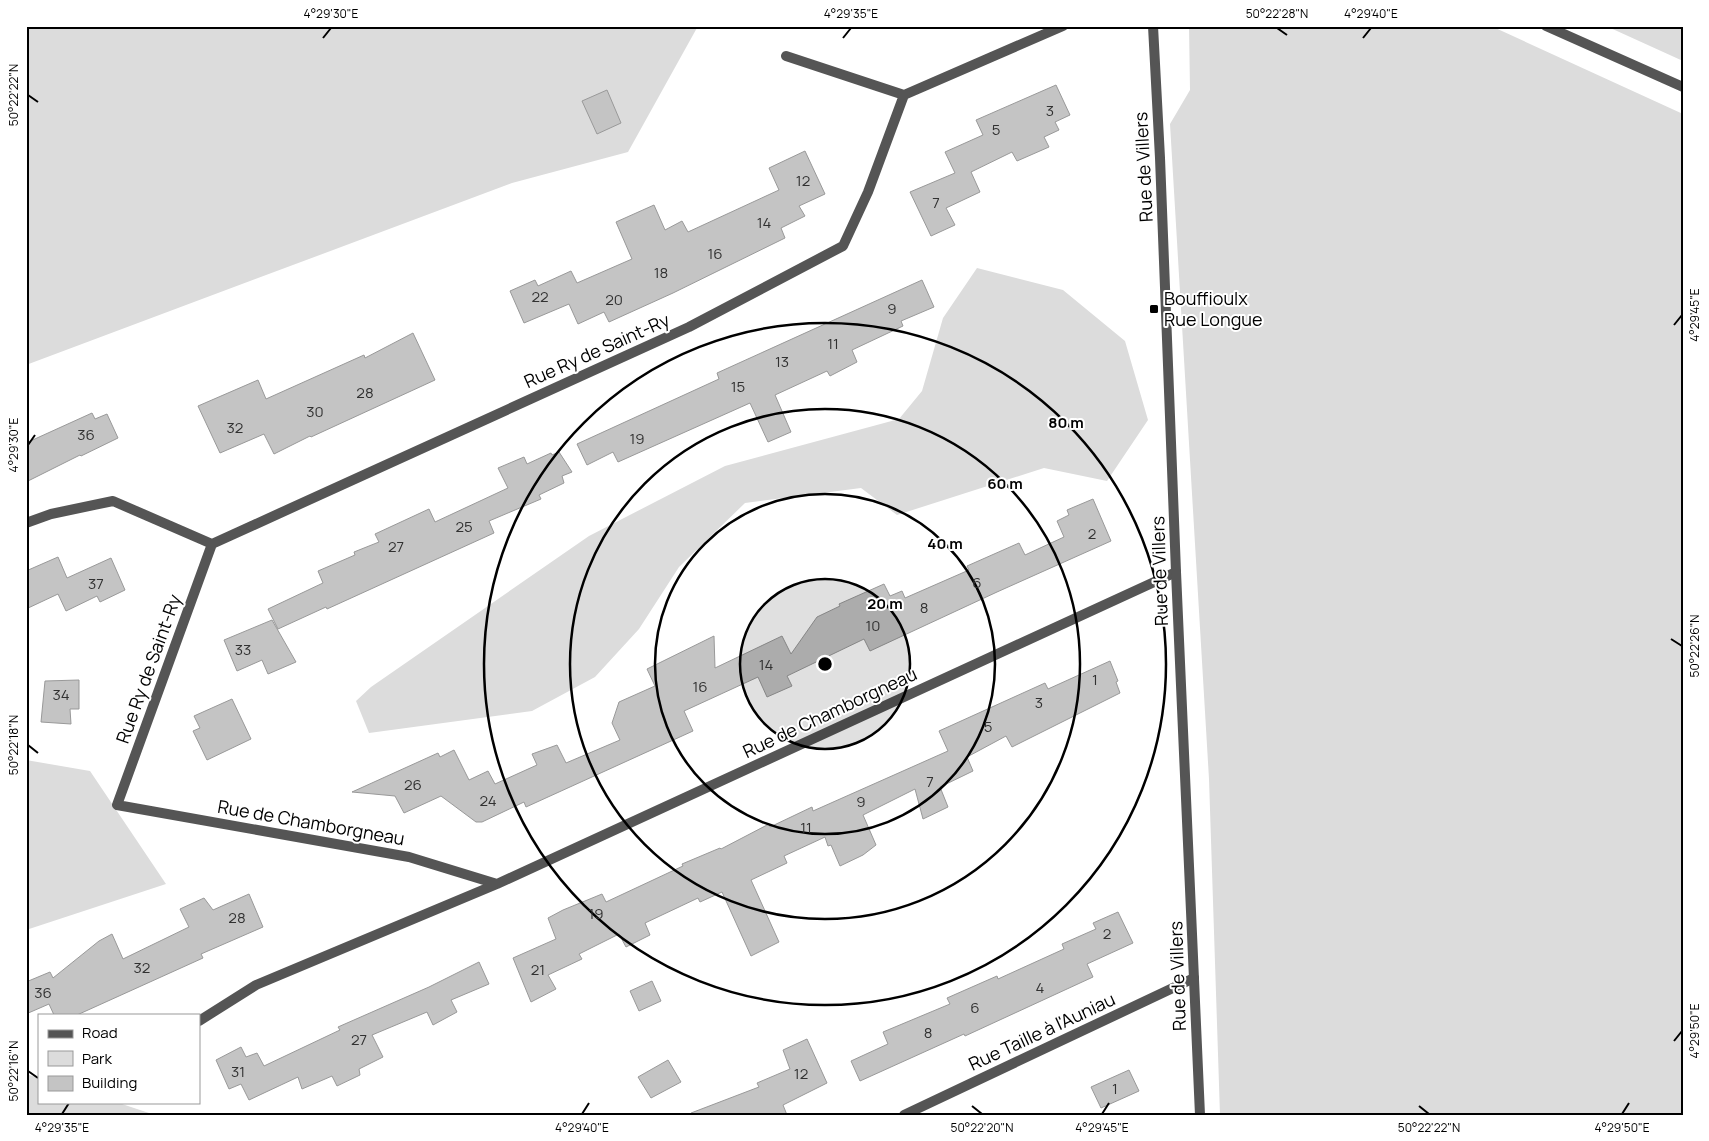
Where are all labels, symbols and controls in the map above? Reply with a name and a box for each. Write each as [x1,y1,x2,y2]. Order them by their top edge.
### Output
text: 4°29'30"E [304,5,359,22]
text: 4°29'35"E [824,5,878,22]
text: 50°22'28"N [1246,5,1308,22]
text: 4°29'40"E [1344,5,1398,22]
text: 50°22'22"N [5,64,22,126]
house number: 3 [1046,100,1054,121]
street label: Rue de Villers [1128,111,1158,223]
house number: 5 [992,119,1000,140]
house number: 12 [796,170,810,191]
house number: 7 [932,192,940,213]
house number: 14 [757,212,771,233]
house number: 16 [707,243,723,264]
house number: 18 [654,262,668,283]
house number: 22 [531,286,549,307]
place label: Bouffioulx Rue Longue [1164,286,1263,331]
text: 4°29'45"E [1686,288,1703,342]
house number: 20 [605,289,623,310]
house number: 9 [887,298,897,319]
marker: Bouffioulx Rue Longue [1148,303,1160,315]
street label: Rue Ry de Saint-Ry [520,307,674,393]
house number: 11 [827,333,839,354]
house number: 13 [775,351,789,372]
house number: 15 [731,376,745,397]
house number: 28 [356,382,374,403]
house number: 30 [306,401,324,422]
text: 80 m [1048,412,1084,433]
text: 4°29'30"E [5,417,22,472]
house number: 32 [227,417,243,438]
house number: 36 [77,424,95,445]
house number: 19 [629,428,645,449]
text: 60 m [987,473,1023,494]
house number: 25 [455,516,473,537]
street label: Rue de Villers [1145,516,1173,627]
house number: 2 [1088,523,1096,544]
text: 40 m [927,533,963,554]
house number: 27 [388,536,404,557]
house number: 6 [972,572,982,593]
house number: 37 [88,573,104,594]
street label: Rue Ry de Saint-Ry [110,590,186,747]
text: 20 m [867,593,903,614]
house number: 8 [920,597,928,618]
text: 50°22'26"N [1686,614,1703,678]
house number: 10 [866,615,881,636]
house number: 33 [235,639,251,660]
house number: 14 [759,654,773,675]
centre of rings [816,655,834,673]
street label: Rue de Chamborgneau [739,661,921,763]
house number: 1 [1092,669,1098,690]
house number: 16 [692,676,708,697]
house number: 34 [52,684,70,705]
house number: 3 [1035,692,1043,713]
text: 50°22'18"N [5,715,22,775]
house number: 5 [984,716,992,737]
house number: 7 [926,771,934,792]
house number: 26 [404,774,422,795]
house number: 24 [479,790,497,811]
house number: 9 [856,791,866,812]
street label: Rue de Chamborgneau [216,794,407,850]
house number: 11 [800,817,812,838]
house number: 19 [588,903,604,924]
house number: 28 [228,907,246,928]
street label: Rue de Villers [1163,921,1191,1032]
house number: 2 [1103,923,1111,944]
house number: 32 [134,957,150,978]
house number: 21 [531,959,545,980]
house number: 4 [1036,977,1045,998]
house number: 36 [34,982,52,1003]
street label: Rue Taille à l'Auniau [964,987,1119,1076]
house number: 6 [970,997,980,1018]
text: 4°29'50"E [1686,1003,1703,1059]
legend [38,1014,200,1104]
text: Road [82,1022,118,1043]
house number: 8 [924,1022,932,1043]
house number: 27 [351,1029,367,1050]
text: 50°22'16"N [5,1041,22,1101]
text: Park [82,1048,112,1069]
house number: 31 [231,1061,245,1082]
house number: 12 [794,1063,808,1084]
text: Building [82,1072,137,1093]
house number: 1 [1112,1078,1118,1099]
text: 4°29'35"E [35,1119,89,1136]
text: 4°29'40"E [555,1119,609,1136]
text: 50°22'20"N [951,1119,1013,1136]
text: 4°29'45"E [1075,1119,1129,1136]
text: 50°22'22"N [1398,1119,1460,1136]
text: 4°29'50"E [1594,1119,1650,1136]

